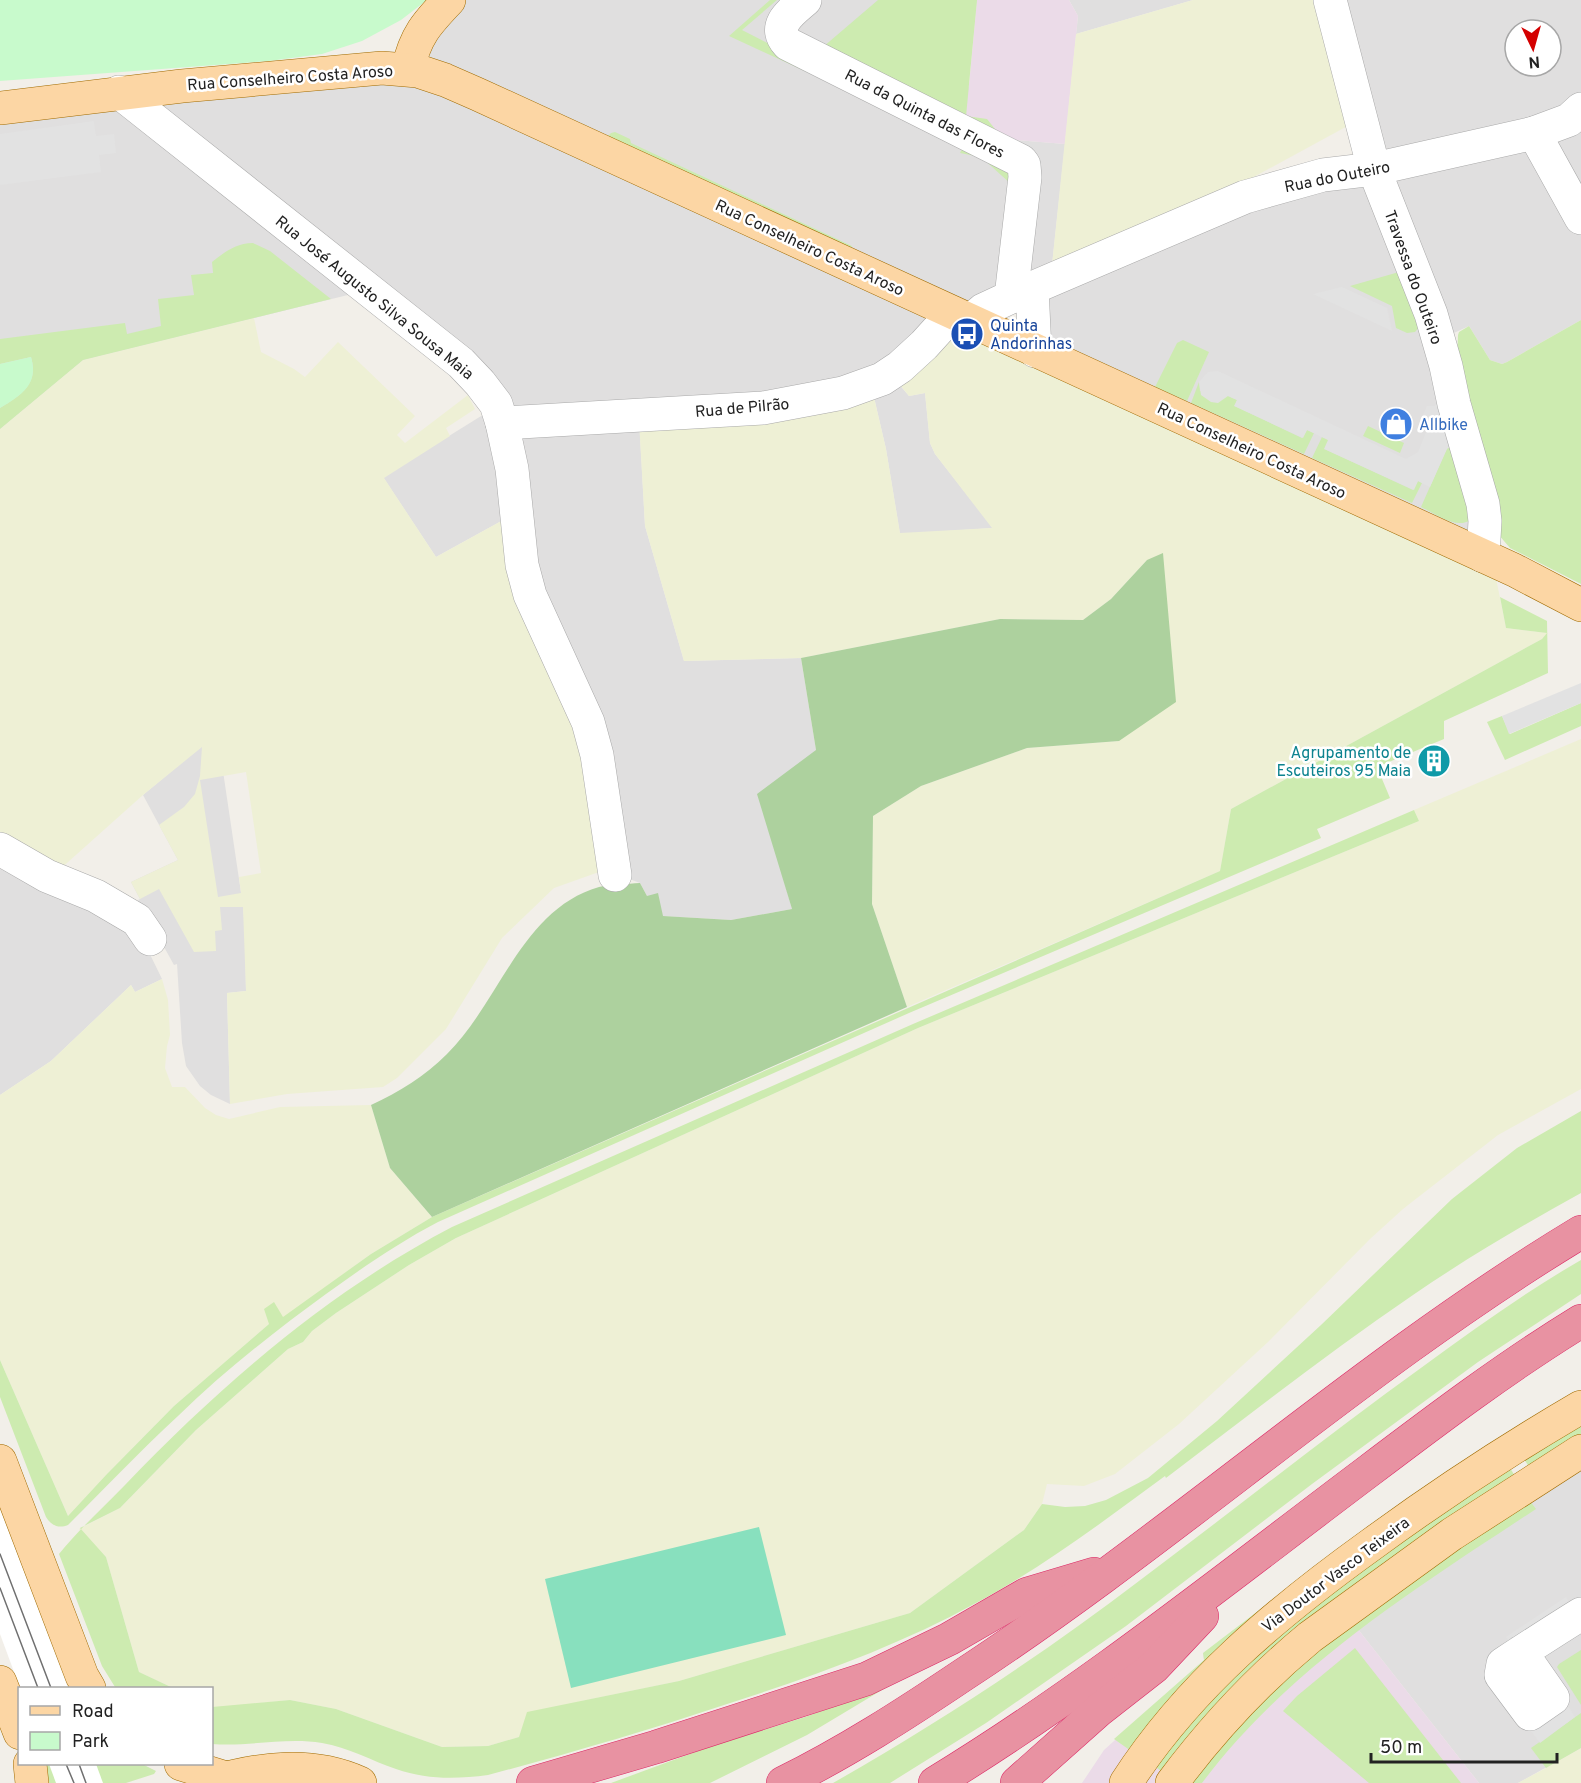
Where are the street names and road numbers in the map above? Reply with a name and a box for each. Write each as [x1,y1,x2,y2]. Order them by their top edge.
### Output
street label: Rua Conselheiro Costa Aroso [187,62,394,96]
street label: Rua da Quinta das Flores [841,66,1007,164]
street label: Rua do Outeiro [1283,158,1392,198]
street label: Rua Conselheiro Costa Aroso [711,196,907,301]
street label: Travessa do Outeiro [1379,208,1446,348]
street label: Rua José Augusto Silva Sousa Maia [270,212,477,385]
street label: Rua de Pilrão [694,395,790,423]
street label: Rua Conselheiro Costa Aroso [1153,399,1349,504]
street label: Via Doutor Vasco Teixeira [1258,1513,1414,1638]

